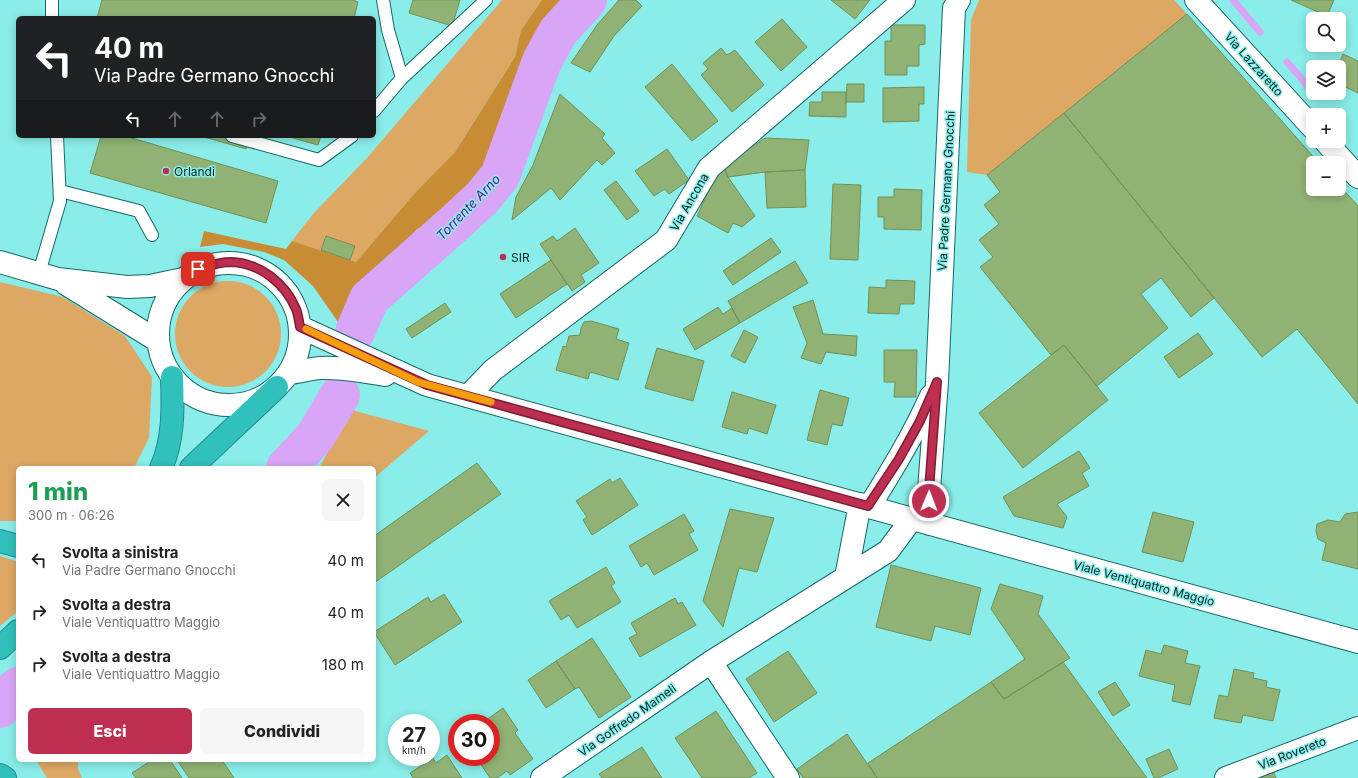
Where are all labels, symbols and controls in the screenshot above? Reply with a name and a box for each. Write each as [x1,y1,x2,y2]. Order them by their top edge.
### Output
map controls [1306,12,1346,196]
button: search [1306,12,1346,52]
street label: Via Lazzaretto [1221,29,1287,99]
text: 40 m [94,31,164,65]
icon: left [28,32,80,84]
button: layers [1306,60,1346,100]
text: Via Padre Germano Gnocchi [94,65,334,86]
icon: left [122,108,144,130]
icon: ahead [164,108,186,130]
icon: ahead [206,108,228,130]
icon: right [248,108,270,130]
button: + [1306,108,1346,148]
street label: Via Padre Germano Gnocchi [934,111,958,271]
button: − [1306,156,1346,196]
place label: Orlandi [174,164,215,179]
marker: Orlandi [161,166,171,176]
street label: Via Ancona [666,170,712,234]
water label: Torrente Arno [433,171,503,243]
place label: SIR [511,250,530,265]
pin [181,252,215,286]
marker: SIR [498,252,508,262]
icon: arrive [187,258,209,280]
text: 1 min [28,477,88,506]
button: close [322,479,364,521]
position arrow [908,480,950,522]
text: 300 m · 06:26 [28,507,115,523]
text: Svolta a sinistra [62,543,179,562]
icon: left [28,549,50,571]
text: 40 m [327,551,364,570]
street label: Viale Ventiquattro Maggio [1072,557,1216,609]
text: Via Padre Germano Gnocchi [62,562,236,578]
text: Svolta a destra [62,595,171,614]
icon: right [28,601,50,623]
text: 40 m [327,603,364,622]
text: Viale Ventiquattro Maggio [62,614,220,630]
text: Svolta a destra [62,647,171,666]
icon: right [28,653,50,675]
text: 180 m [322,655,364,674]
text: Viale Ventiquattro Maggio [62,666,220,682]
street label: Via Goffredo Mameli [575,681,679,759]
button: Esci [28,708,192,754]
button: Condividi [200,708,364,754]
speed limit sign: 30 [448,714,500,766]
text: 27 [402,723,426,747]
street label: Via Rovereto [1256,733,1328,773]
text: km/h [402,744,426,756]

